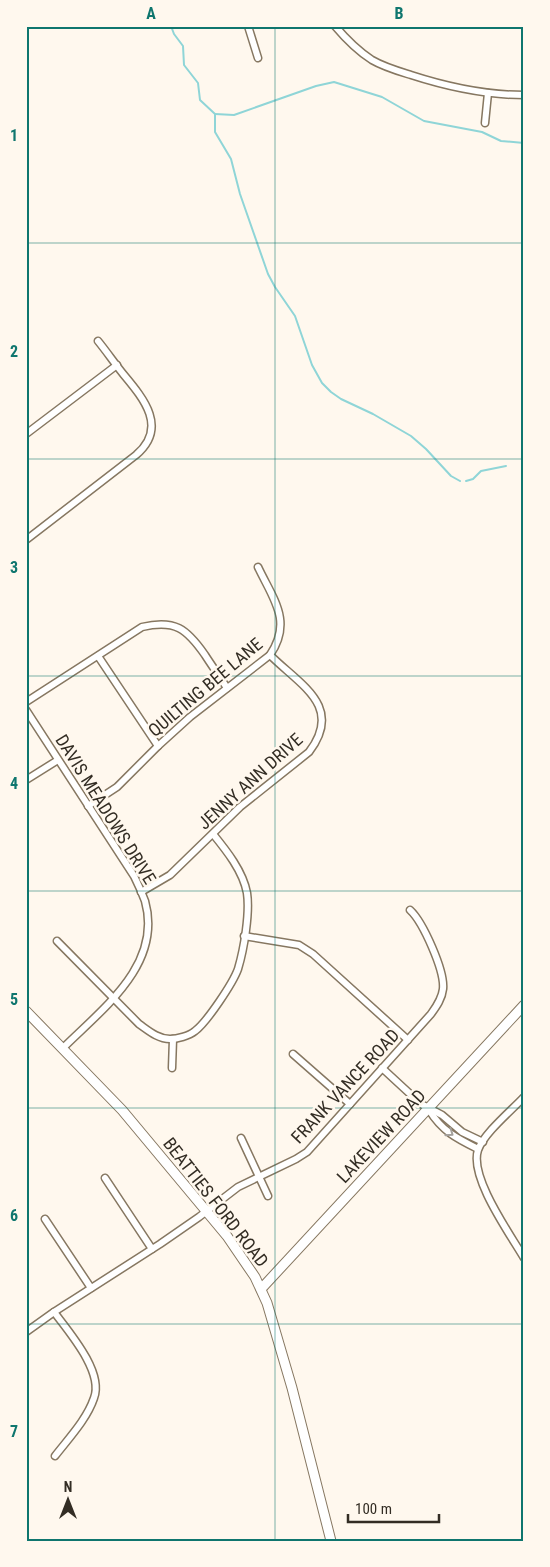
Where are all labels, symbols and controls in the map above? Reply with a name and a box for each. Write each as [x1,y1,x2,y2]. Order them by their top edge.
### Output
text: A [146,4,156,23]
text: B [395,4,404,23]
text: 1 [10,126,18,145]
text: 2 [10,342,18,361]
text: 3 [10,558,18,577]
street label: QUILTING BEE LANE [144,633,266,741]
street label: JENNY ANN DRIVE [193,729,307,833]
street label: DAVIS MEADOWS DRIVE [51,730,161,888]
text: 4 [10,774,18,793]
text: 5 [10,990,18,1009]
street label: FRANK VANCE ROAD [287,1024,403,1148]
street label: LAKEVIEW ROAD [332,1085,430,1187]
one-way arrow [444,1127,453,1136]
street label: BEATTIES FORD ROAD [159,1133,273,1271]
text: 6 [10,1206,18,1225]
text: 7 [10,1422,18,1441]
north arrow [42,1474,92,1524]
text: N [64,1479,72,1495]
scale bar [348,1492,439,1524]
text: 100 m [355,1500,392,1518]

